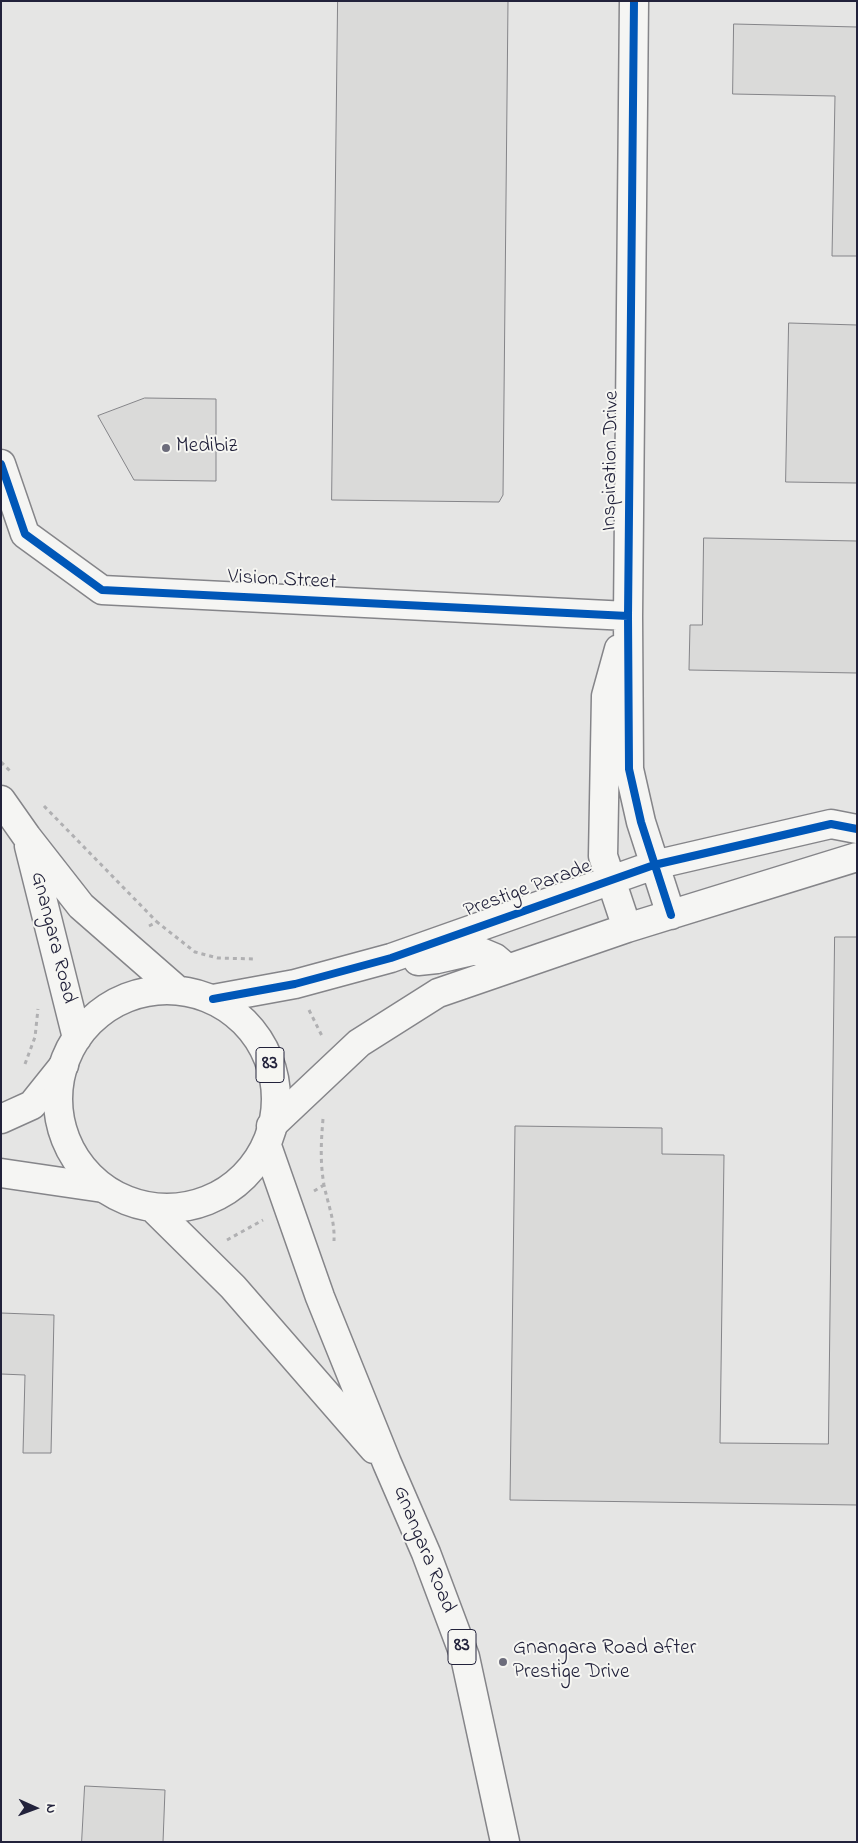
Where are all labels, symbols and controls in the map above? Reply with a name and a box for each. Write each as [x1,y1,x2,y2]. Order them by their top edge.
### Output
street label: Inspiration Drive [598,391,626,531]
place label: Medibiz [176,435,237,461]
marker: Medibiz [160,442,172,454]
street label: Vision Street [227,566,337,596]
street label: Prestige Parade [461,855,595,925]
street label: Gnangara Road [23,870,81,1006]
road number: 83 [256,1048,284,1082]
street label: Gnangara Road [386,1483,460,1617]
road number: 83 [448,1630,476,1664]
place label: Gnangara Road after Prestige Drive [513,1637,696,1687]
marker: Gnangara Road after Prestige Drive [497,1656,509,1668]
north arrow [10,1783,60,1833]
text: N [40,1803,61,1814]

